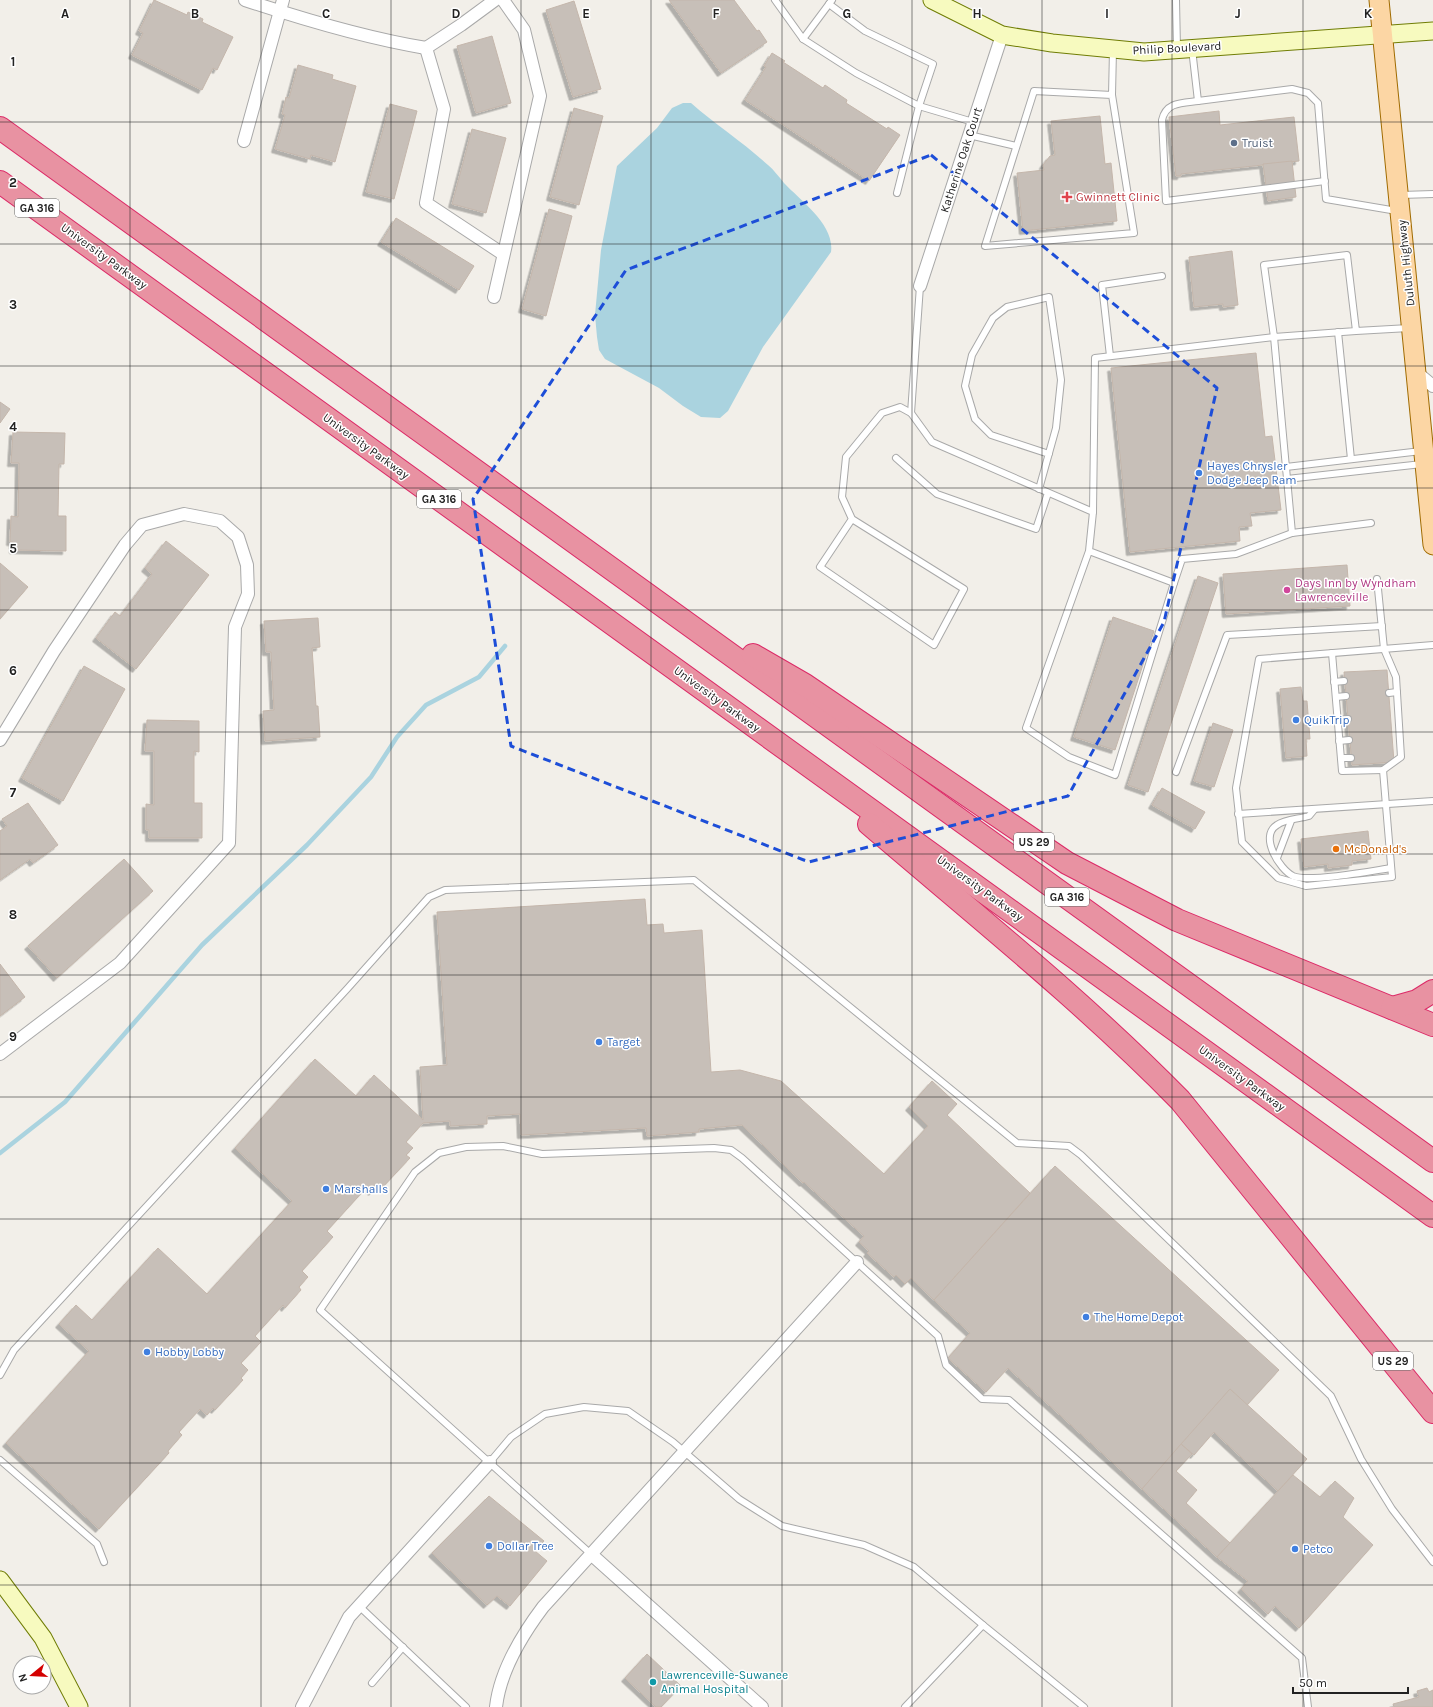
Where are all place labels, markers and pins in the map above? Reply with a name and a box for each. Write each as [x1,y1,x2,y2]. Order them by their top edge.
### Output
place label: Truist [1242,136,1274,150]
marker: Truist [1229,138,1239,148]
place label: Gwinnett Clinic [1076,190,1160,204]
marker: Gwinnett Clinic [1061,191,1073,203]
place label: Hayes Chrysler Dodge Jeep Ram [1207,459,1297,487]
marker: Hayes Chrysler Dodge Jeep Ram [1194,468,1204,478]
place label: Days Inn by Wyndham Lawrenceville [1295,576,1416,604]
marker: Days Inn by Wyndham Lawrenceville [1282,585,1292,595]
place label: QuikTrip [1304,713,1349,727]
marker: QuikTrip [1291,715,1301,725]
place label: McDonald's [1344,842,1407,856]
marker: McDonald's [1331,844,1341,854]
place label: Target [607,1035,641,1049]
marker: Target [594,1037,604,1047]
place label: Marshalls [334,1182,388,1196]
marker: Marshalls [321,1184,331,1194]
place label: The Home Depot [1094,1310,1184,1324]
marker: The Home Depot [1081,1312,1091,1322]
place label: Hobby Lobby [155,1345,225,1359]
marker: Hobby Lobby [142,1347,152,1357]
place label: Dollar Tree [497,1539,554,1553]
marker: Dollar Tree [484,1541,494,1551]
place label: Petco [1303,1542,1333,1556]
marker: Petco [1290,1544,1300,1554]
place label: Lawrenceville-Suwanee Animal Hospital [661,1668,788,1696]
marker: Lawrenceville-Suwanee Animal Hospital [648,1677,658,1687]

